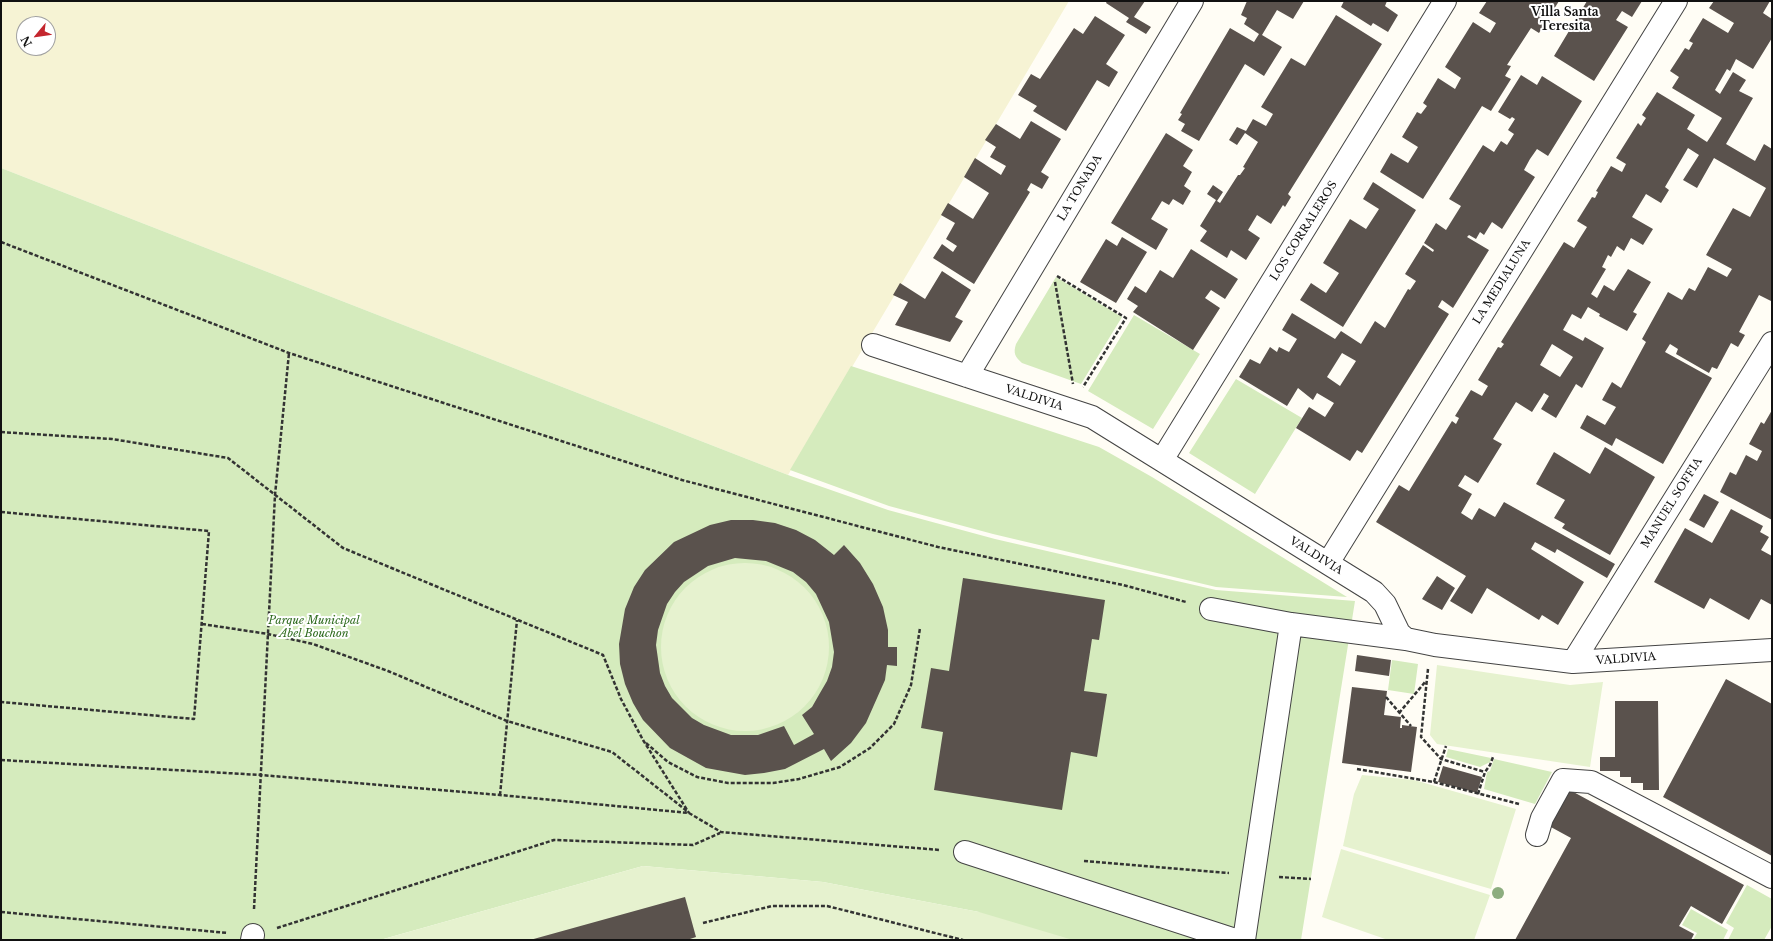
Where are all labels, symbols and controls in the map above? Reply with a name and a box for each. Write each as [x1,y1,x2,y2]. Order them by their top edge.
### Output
district label: Villa Santa Teresita [1531,6,1599,34]
north arrow [16,16,56,56]
text: N [18,33,35,49]
street label: LA TONADA [1055,153,1105,223]
street label: LOS CORRALEROS [1268,179,1340,283]
street label: LA MEDIALUNA [1470,237,1534,327]
street label: VALDIVIA [1003,382,1065,414]
street label: MANUEL SOFFIA [1639,455,1705,551]
street label: VALDIVIA [1287,534,1345,578]
park label: Parque Municipal Abel Bouchon [268,614,360,640]
street label: VALDIVIA [1596,650,1656,668]

